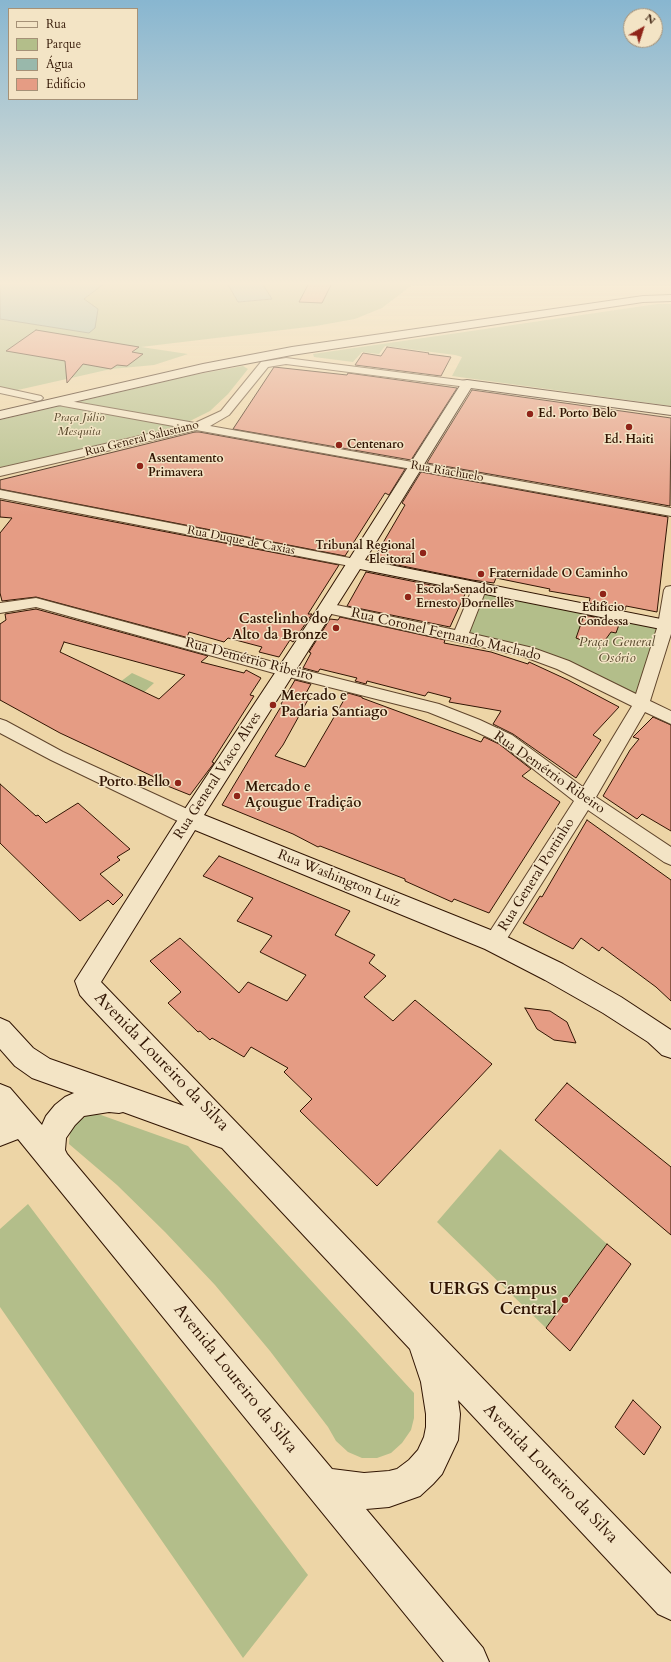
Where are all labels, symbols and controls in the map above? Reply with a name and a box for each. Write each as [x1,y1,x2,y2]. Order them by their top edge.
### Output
legend [8,8,138,100]
north arrow [623,8,663,48]
text: N [642,10,659,28]
text: Rua [46,16,66,32]
text: Parque [46,36,81,52]
text: Água [46,56,73,72]
text: Edifício [46,76,86,92]
place label: Ed. Porto Belo [538,407,617,421]
marker: Ed. Porto Belo [525,409,535,419]
park label: Praça Júlio Mesquita [54,411,104,439]
street label: Rua General Salustiano [84,418,200,460]
marker: Ed. Haiti [624,422,634,432]
place label: Ed. Haiti [604,433,654,447]
place label: Centenaro [347,438,404,452]
marker: Centenaro [334,440,344,450]
place label: Assentamento Primavera [148,452,224,480]
street label: Rua Riachuelo [409,459,485,485]
marker: Assentamento Primavera [135,461,145,471]
street label: Rua Duque de Caxias [186,524,296,558]
place label: Tribunal Regional Eleitoral [315,539,415,567]
marker: Tribunal Regional Eleitoral [418,548,428,558]
place label: Fraternidade O Caminho [489,567,628,581]
marker: Fraternidade O Caminho [476,569,486,579]
place label: Escola Senador Ernesto Dornelles [416,583,514,611]
marker: Edifício Condessa [598,589,608,599]
marker: Escola Senador Ernesto Dornelles [403,592,413,602]
place label: Edifício Condessa [577,601,629,629]
street label: Rua Coronel Fernando Machado [349,605,543,665]
place label: Castelinho do Alto da Bronze [232,612,328,644]
marker: Castelinho do Alto da Bronze [331,623,341,633]
street label: Rua Demétrio Ribeiro [183,635,315,685]
park label: Praça General Osório [579,635,655,668]
place label: Mercado e Padaria Santiago [281,689,388,722]
marker: Mercado e Padaria Santiago [268,700,278,710]
street label: Rua General Vasco Alves [171,709,265,843]
street label: Rua Demétrio Ribeiro [490,728,608,818]
place label: Porto Bello [99,775,170,791]
marker: Porto Bello [173,778,183,788]
place label: Mercado e Açougue Tradição [245,780,362,812]
marker: Mercado e Açougue Tradição [232,791,242,801]
street label: Rua General Portinho [495,815,579,935]
street label: Rua Washington Luiz [275,847,403,911]
street label: Avenida Loureiro da Silva [89,988,233,1136]
place label: UERGS Campus Central [429,1280,557,1320]
marker: UERGS Campus Central [560,1295,570,1305]
street label: Avenida Loureiro da Silva [169,1300,301,1458]
street label: Avenida Loureiro da Silva [478,1400,622,1548]

